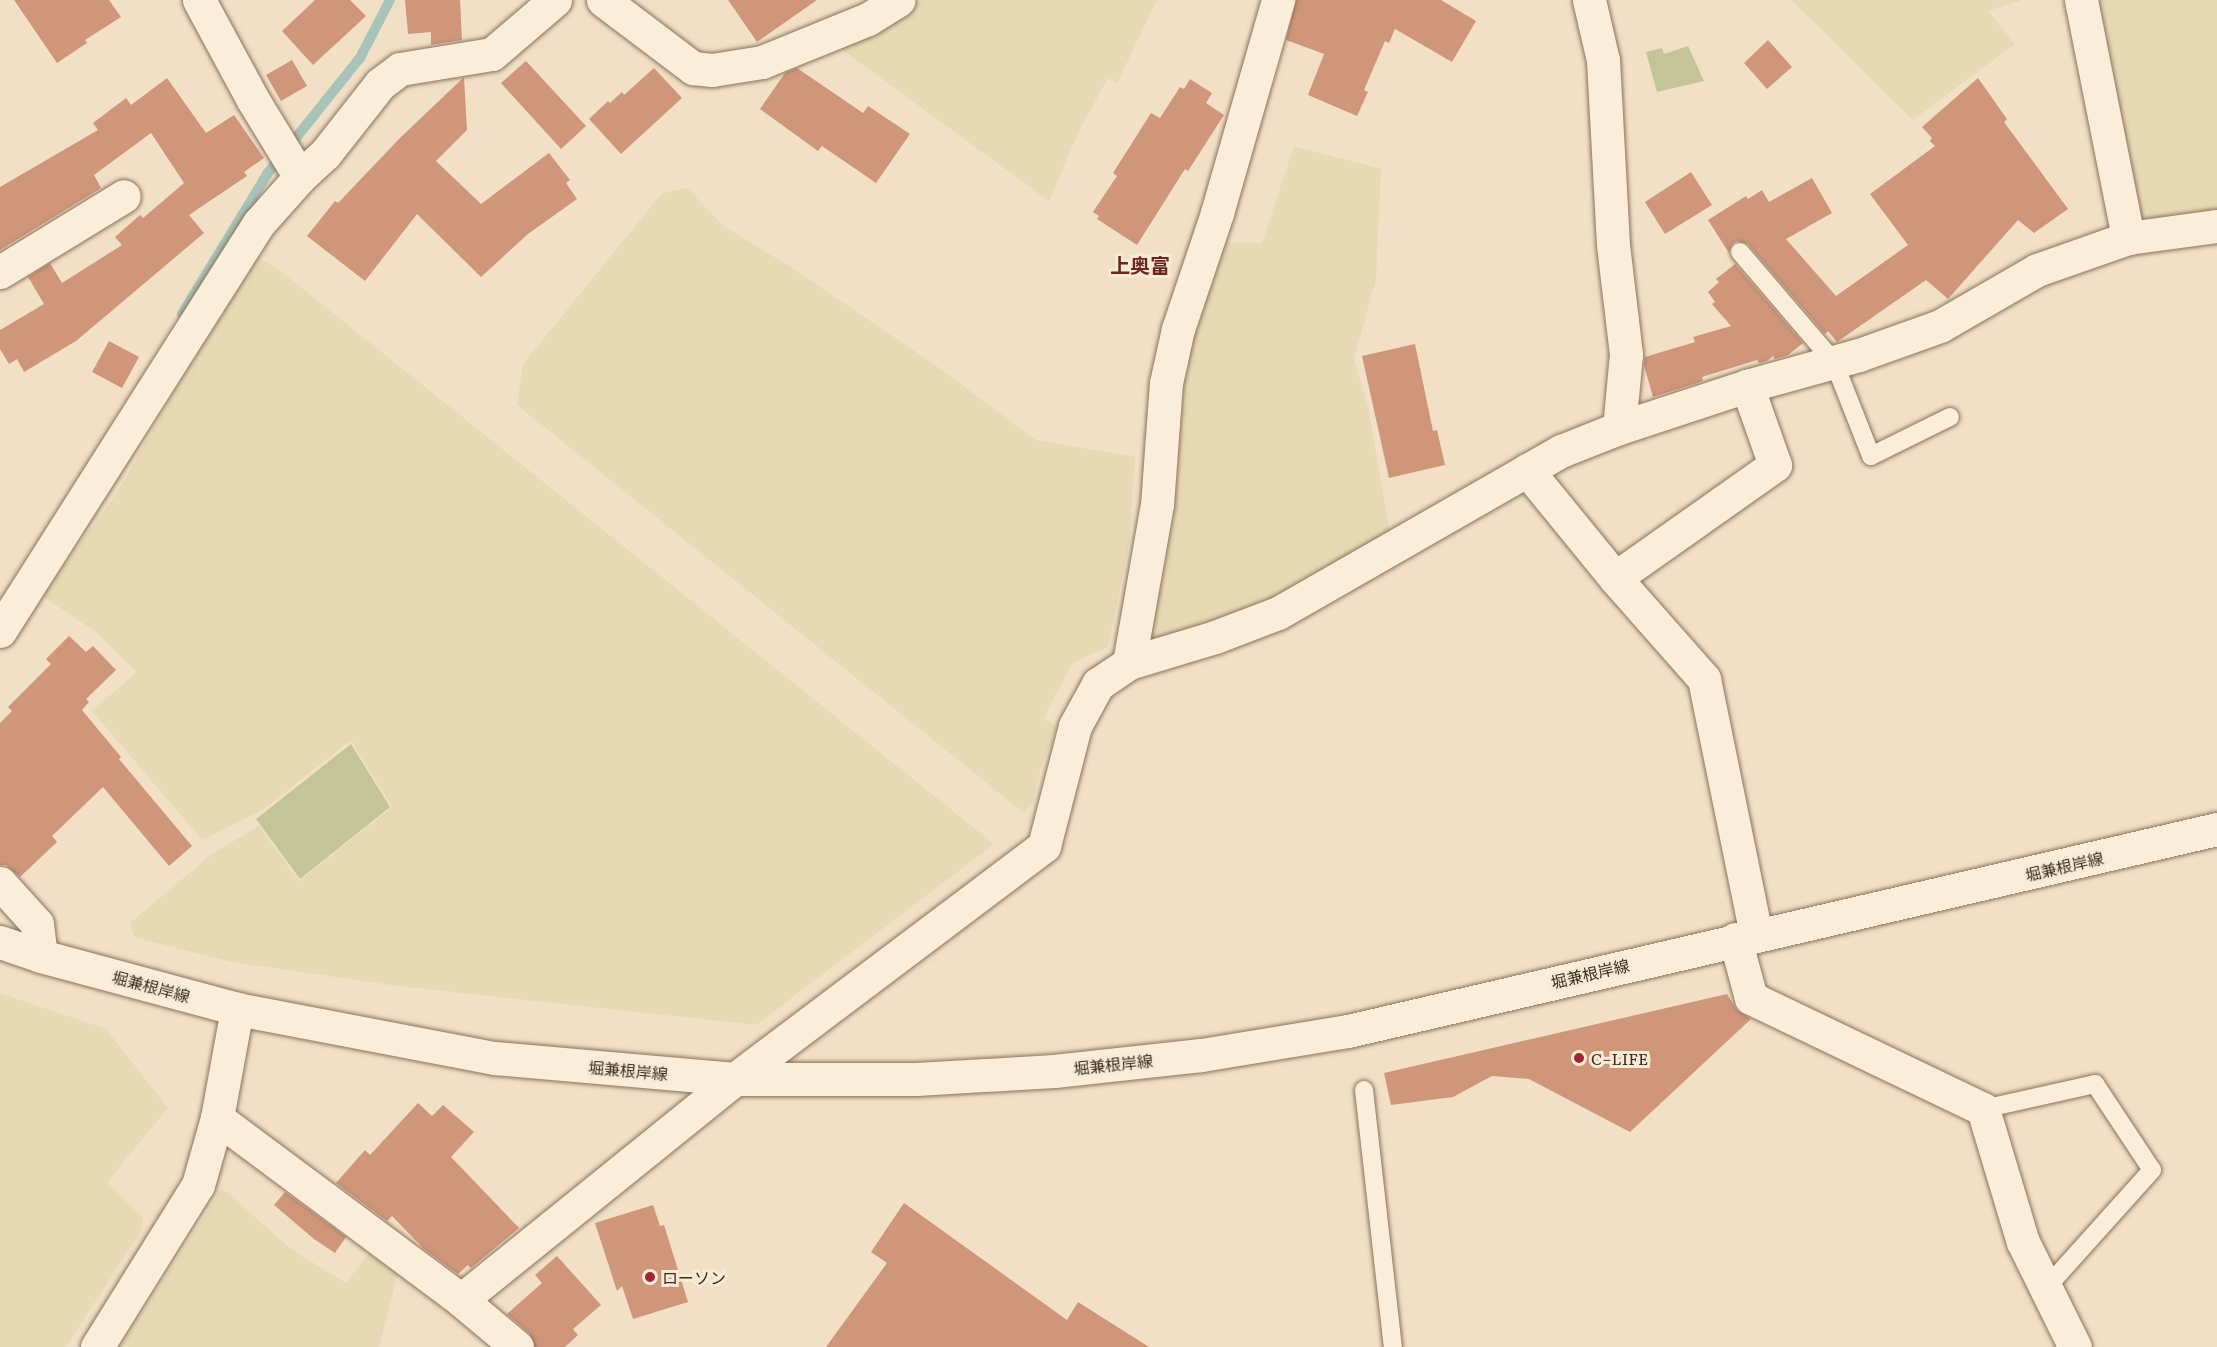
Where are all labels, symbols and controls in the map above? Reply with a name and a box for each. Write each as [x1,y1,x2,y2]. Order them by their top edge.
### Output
district label: 上奥富 [1110,252,1170,276]
street label: 堀兼根岸線 [2023,848,2105,884]
street label: 堀兼根岸線 [1549,955,1631,991]
street label: 堀兼根岸線 [110,966,192,1006]
place label: C−LIFE [1591,1048,1648,1068]
street label: 堀兼根岸線 [1072,1050,1154,1078]
marker: C−LIFE [1572,1051,1586,1065]
street label: 堀兼根岸線 [587,1057,669,1083]
place label: ローソン [662,1267,726,1287]
marker: ローソン [643,1270,657,1284]

